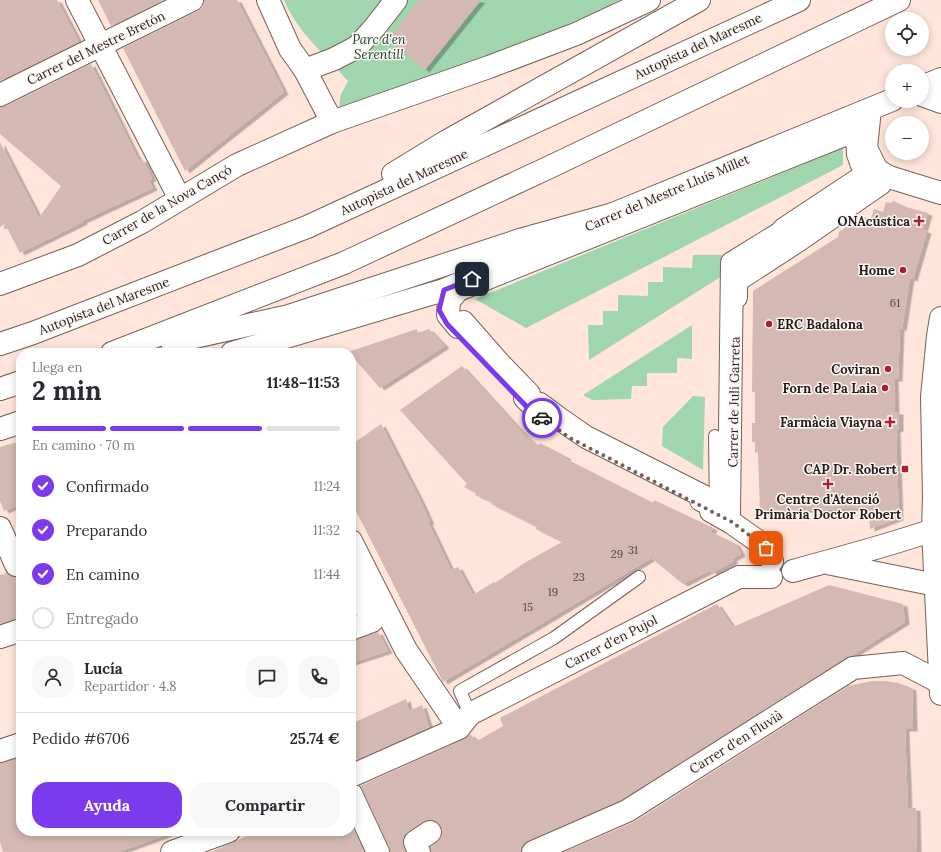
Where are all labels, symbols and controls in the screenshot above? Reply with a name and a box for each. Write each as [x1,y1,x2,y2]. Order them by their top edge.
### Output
street label: Carrer del Mestre Bretón [24,7,168,89]
street label: Autopista del Maresme [631,9,765,83]
map controls [885,12,929,160]
button: locate [885,12,929,56]
park label: Parc d'en Serentill [352,31,406,63]
button: + [885,64,929,108]
button: − [885,116,929,160]
street label: Autopista del Maresme [337,145,471,219]
street label: Carrer del Mestre Lluís Millet [582,151,752,235]
street label: Carrer de la Nova Cançó [99,161,235,249]
place label: ONAcústica [838,213,910,230]
marker: ONAcústica [913,215,925,227]
pin [455,262,489,296]
place label: Home [859,262,895,279]
marker: Home [898,265,908,275]
icon: home [461,268,483,290]
street label: Autopista del Maresme [35,273,172,339]
house number: 61 [890,296,900,310]
place label: ERC Badalona [777,316,863,333]
marker: ERC Badalona [764,319,774,329]
street label: Carrer de Juli Garreta [724,336,744,468]
text: Llega en [32,359,82,376]
place label: Coviran [831,361,881,378]
marker: Coviran [883,364,893,374]
text: 11:48–11:53 [266,373,340,392]
text: 2 min [32,374,102,407]
place label: Forn de Pa Laia [783,380,877,397]
marker: Forn de Pa Laia [880,383,890,393]
courier [522,398,562,438]
icon: car [531,407,553,429]
place label: Farmàcia Viayna [780,414,882,431]
marker: Farmàcia Viayna [885,417,895,427]
text: En camino · 70 m [32,437,135,454]
place label: CAP Dr. Robert [804,461,898,478]
marker: CAP Dr. Robert [900,464,910,474]
icon: check [32,475,54,497]
text: Confirmado [66,477,149,496]
text: 11:24 [314,478,340,495]
marker: Centre d'Atenció Primària Doctor Robert [822,478,834,490]
place label: Centre d'Atenció Primària Doctor Robert [755,491,902,523]
icon: check [32,519,54,541]
text: Preparando [66,521,147,540]
text: 11:32 [313,522,340,539]
pin [749,531,783,565]
icon: bag [755,537,777,559]
house number: 31 [628,543,638,557]
house number: 29 [611,547,623,561]
icon: check [32,563,54,585]
text: En camino [66,565,140,584]
text: 11:44 [313,566,340,583]
house number: 23 [573,570,585,584]
house number: 19 [548,585,558,599]
house number: 15 [523,600,533,614]
text: Entregado [66,609,138,628]
street label: Carrer d'en Pujol [562,611,661,673]
button: person [32,656,74,698]
button: chat [246,656,288,698]
button: phone [298,656,340,698]
text: Lucía [84,659,123,678]
text: Repartidor · 4.8 [84,678,177,695]
street label: Carrer d'en Fluvià [686,706,786,778]
text: Pedido #6706 [32,729,130,748]
text: 25.74 € [290,729,340,748]
button: Ayuda [32,782,182,828]
button: Compartir [190,782,340,828]

